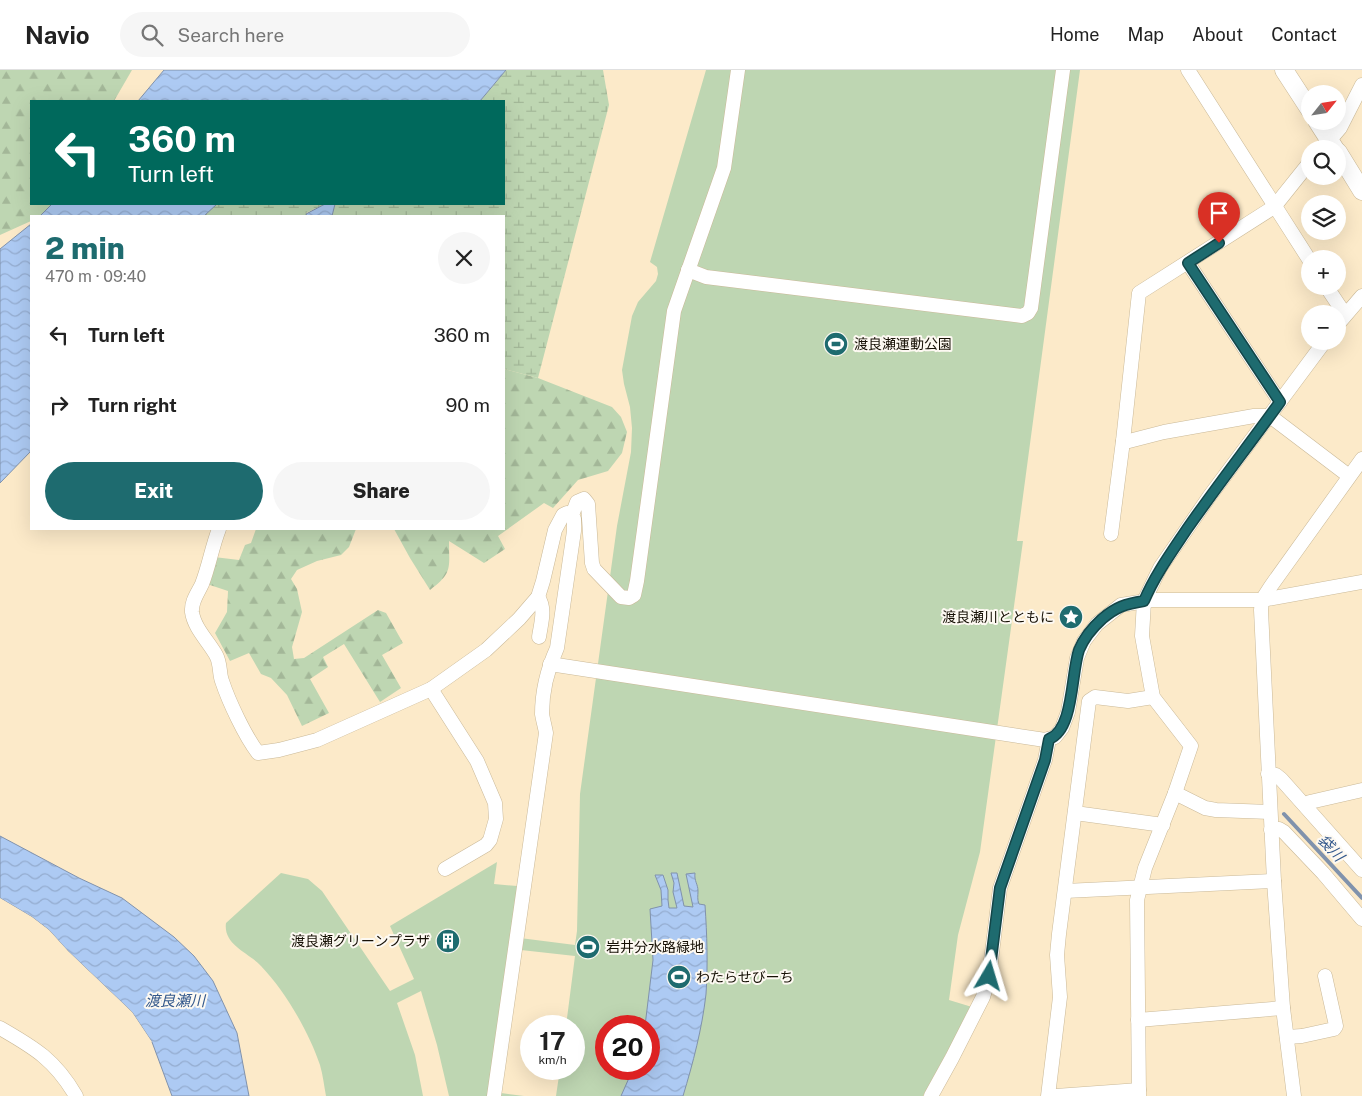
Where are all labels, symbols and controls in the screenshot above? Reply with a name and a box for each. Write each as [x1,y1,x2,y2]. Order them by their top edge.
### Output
search box [120,12,470,57]
text: Navio [25,21,90,49]
icon: search [138,21,166,49]
text: Search here [178,24,284,46]
text: Home [1050,24,1100,45]
text: Map [1128,24,1164,45]
text: About [1192,24,1243,45]
text: Contact [1271,24,1337,45]
north arrow [1301,85,1346,130]
map controls [1301,85,1346,350]
text: 360 m [128,119,236,160]
icon: left [45,120,110,185]
button: search [1301,140,1346,185]
text: Turn left [128,161,214,187]
pin [1198,192,1240,243]
button: layers [1301,195,1346,240]
icon: arrive [1205,199,1233,227]
text: 2 min [45,230,125,266]
button: close [438,232,490,284]
button: + [1301,250,1346,295]
text: 470 m · 09:40 [45,267,146,286]
button: − [1301,305,1346,350]
icon: left [45,321,73,349]
text: Turn left [88,324,165,346]
text: 360 m [434,324,490,346]
sports icon: 渡良瀬運動公園 [823,331,849,357]
place label: 渡良瀬運動公園 [854,336,952,352]
icon: right [45,391,73,419]
text: Turn right [88,394,177,416]
text: 90 m [446,394,490,416]
button: Exit [45,462,263,520]
button: Share [273,462,490,520]
place icon: 渡良瀬川とともに [1058,604,1084,630]
place label: 渡良瀬川とともに [942,609,1054,625]
water label: 袋川 [1315,831,1349,866]
building icon: 渡良瀬グリーンプラザ [435,928,461,954]
place label: 渡良瀬グリーンプラザ [291,933,430,949]
sports icon: 岩井分水路緑地 [575,934,601,960]
place label: 岩井分水路緑地 [606,939,704,955]
position arrow [962,949,1014,1001]
sports icon: わたらせびーち [666,964,692,990]
place label: わたらせびーち [696,969,794,985]
water label: 渡良瀬川 [145,992,207,1009]
speed limit sign: 20 [595,1015,660,1080]
text: 17 [539,1026,566,1056]
text: km/h [538,1053,567,1067]

